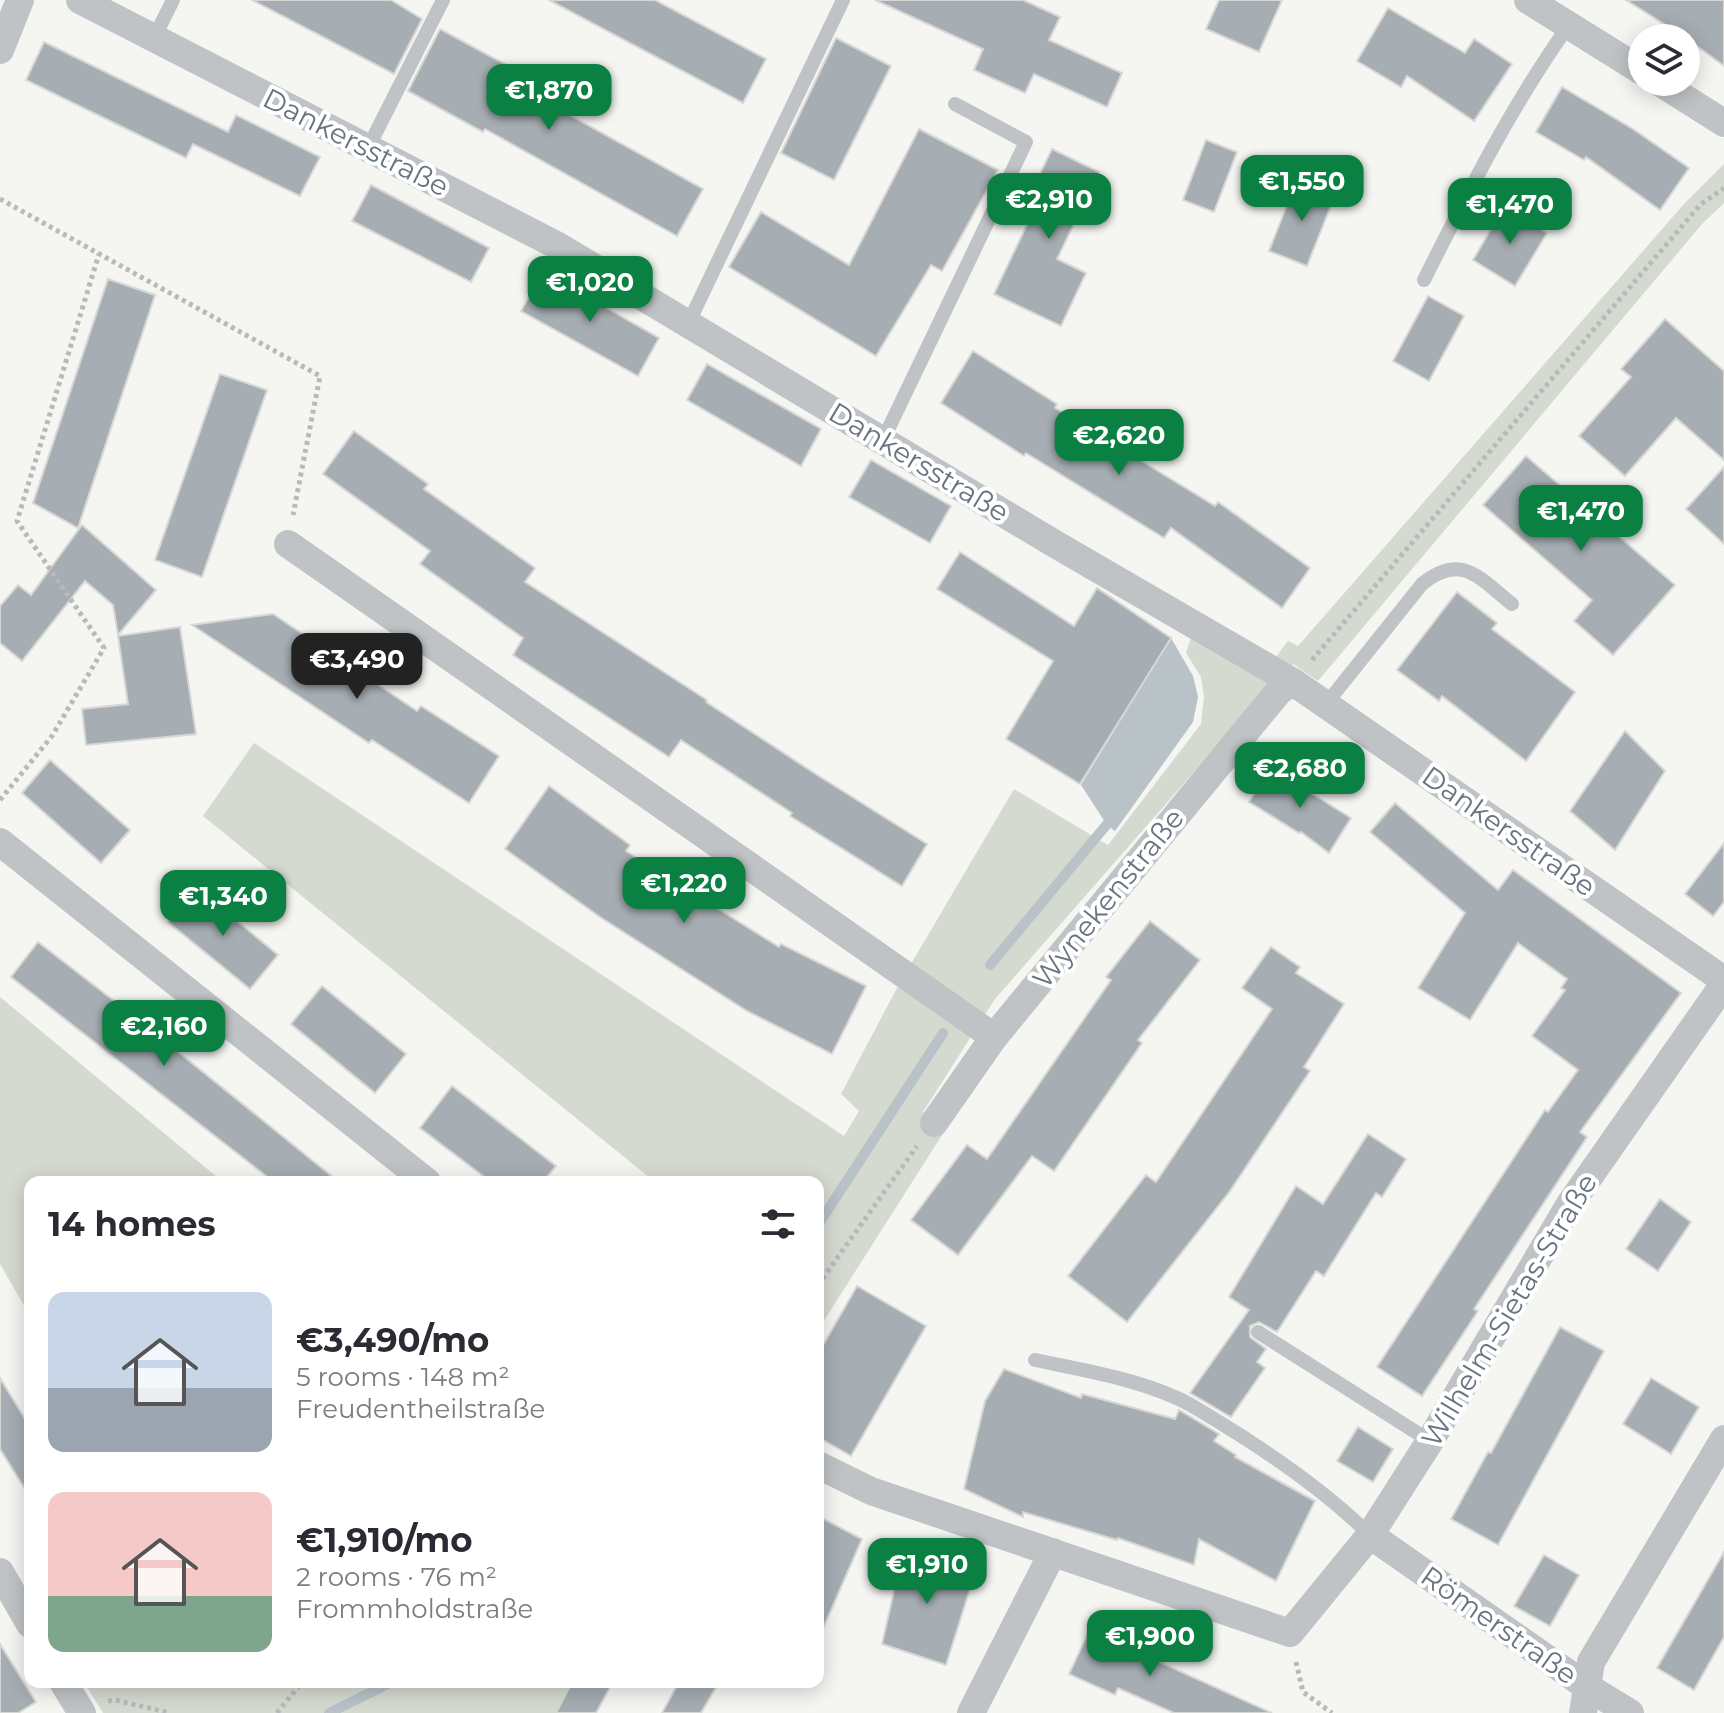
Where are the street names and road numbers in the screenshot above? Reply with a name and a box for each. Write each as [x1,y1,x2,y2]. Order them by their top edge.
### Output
street label: Dankersstraße [258,81,454,203]
street label: Dankersstraße [823,395,1015,529]
street label: Dankersstraße [1416,759,1602,903]
street label: Wynekenstraße [1025,801,1191,995]
street label: Wilhelm-Sietas-Straße [1414,1167,1604,1453]
street label: Römerstraße [1414,1559,1584,1691]

